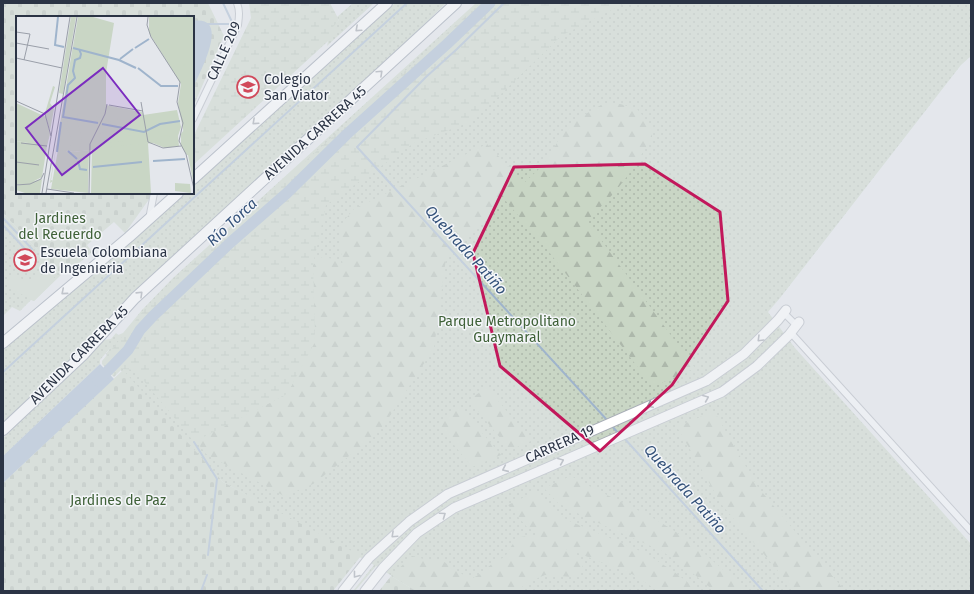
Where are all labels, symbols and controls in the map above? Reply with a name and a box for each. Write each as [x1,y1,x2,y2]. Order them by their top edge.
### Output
inset map [16,16,194,194]
street label: CALLE 209 [203,19,245,83]
one-way arrow [355,25,363,32]
place label: Colegio San Viator [264,71,330,104]
one-way arrow [375,71,382,78]
school or university icon: Colegio San Viator [235,74,261,100]
street label: AVENIDA CARRERA 45 [260,82,370,184]
one-way arrow [253,117,260,124]
water label: Río Torca [203,194,261,250]
water label: Quebrada Patiño [421,202,511,298]
park label: Jardines del Recuerdo [18,210,102,243]
place label: Escuela Colombiana de Ingenieria [40,244,167,277]
school or university icon: Escuela Colombiana de Ingenieria [12,247,38,273]
one-way arrow [61,288,69,295]
one-way arrow [135,291,143,299]
street label: AVENIDA CARRERA 45 [26,302,132,408]
park label: Parque Metropolitano Guaymaral [438,313,576,346]
one-way arrow [757,334,765,342]
one-way arrow [703,395,710,403]
one-way arrow [646,401,653,409]
street label: CARRERA 19 [523,421,597,467]
water label: Quebrada Patiño [640,441,730,537]
one-way arrow [557,458,565,466]
one-way arrow [501,464,509,472]
park label: Jardines de Paz [70,492,166,509]
one-way arrow [439,513,446,520]
one-way arrow [392,530,399,537]
one-way arrow [354,570,361,577]

